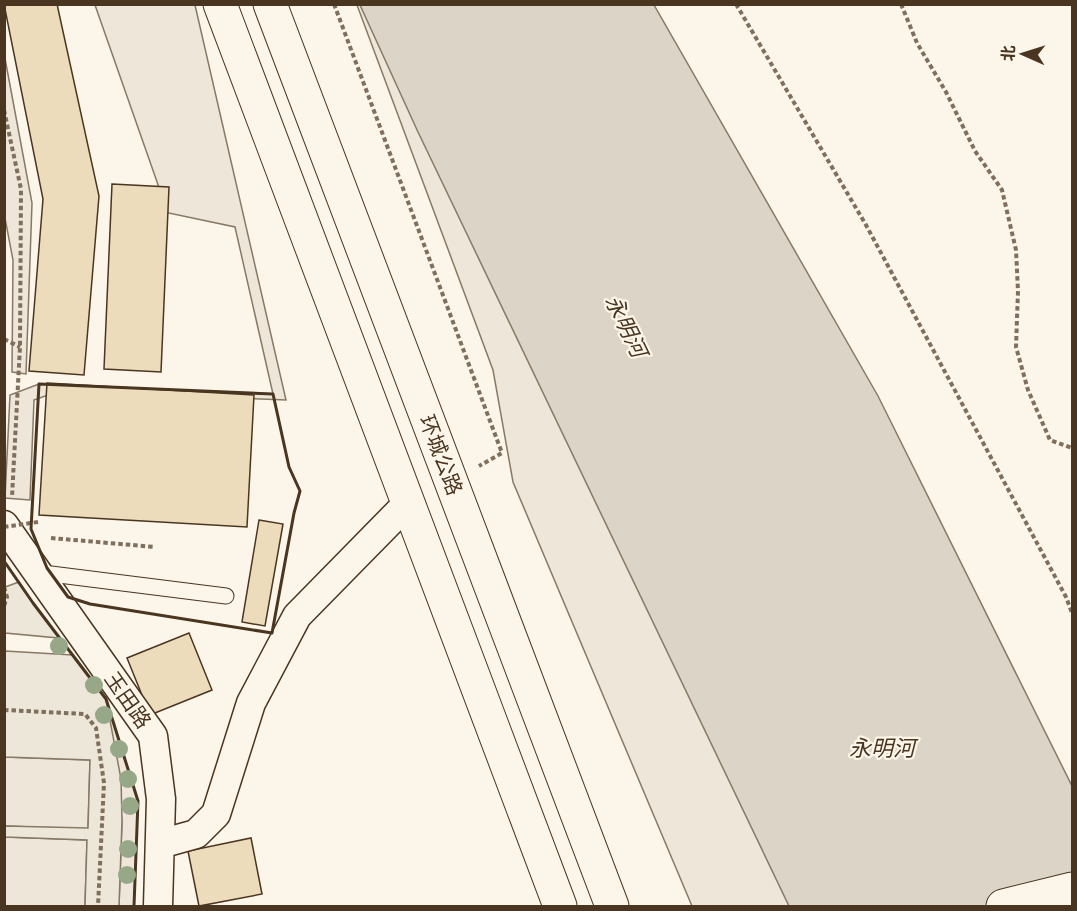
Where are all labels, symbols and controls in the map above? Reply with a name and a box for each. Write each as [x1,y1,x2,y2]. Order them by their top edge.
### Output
north arrow [993,24,1053,84]
text: 北 [999,45,1018,62]
water label: 永明河 [599,290,654,365]
street label: 环城公路 [414,411,468,499]
street label: 玉田路 [100,667,156,733]
water label: 永明河 [849,735,919,762]

